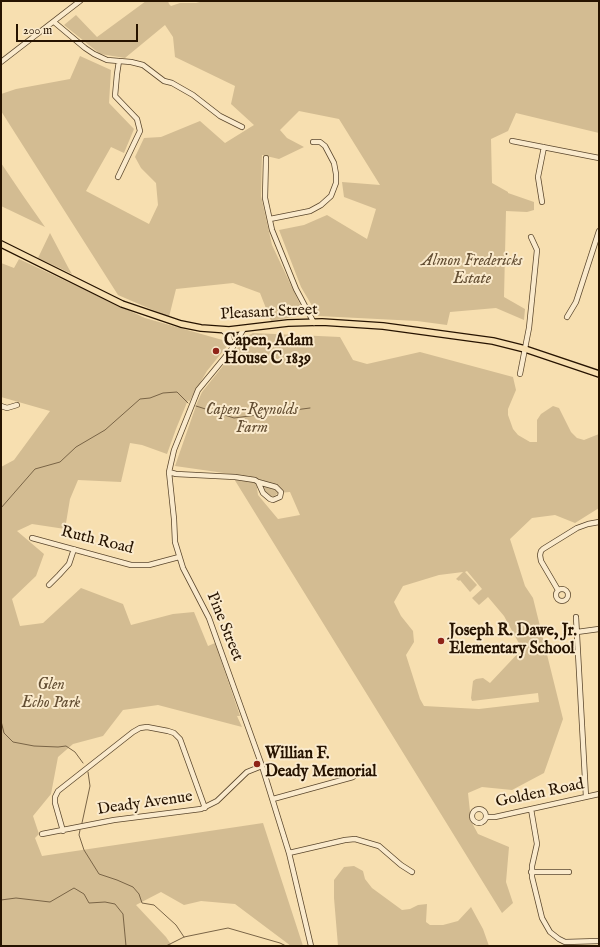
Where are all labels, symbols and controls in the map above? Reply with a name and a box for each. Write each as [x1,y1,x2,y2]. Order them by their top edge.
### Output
scale bar [18,16,140,42]
text: 200 m [23,23,52,38]
park label: Almon Fredericks Estate [422,252,522,290]
street label: Pleasant Street [220,301,318,325]
place label: Capen, Adam House C 1839 [224,332,313,370]
marker: Capen, Adam House C 1839 [211,346,221,356]
park label: Capen-Reynolds Farm [206,401,298,439]
street label: Ruth Road [59,523,135,559]
street label: Pine Street [201,590,247,664]
place label: Joseph R. Dawe, Jr. Elementary School [449,622,577,660]
marker: Joseph R. Dawe, Jr. Elementary School [436,636,446,646]
park label: Glen Echo Park [21,676,81,714]
place label: Willian F. Deady Memorial [265,745,377,783]
marker: Willian F. Deady Memorial [252,759,262,769]
street label: Golden Road [494,775,586,813]
street label: Deady Avenue [96,788,194,820]

